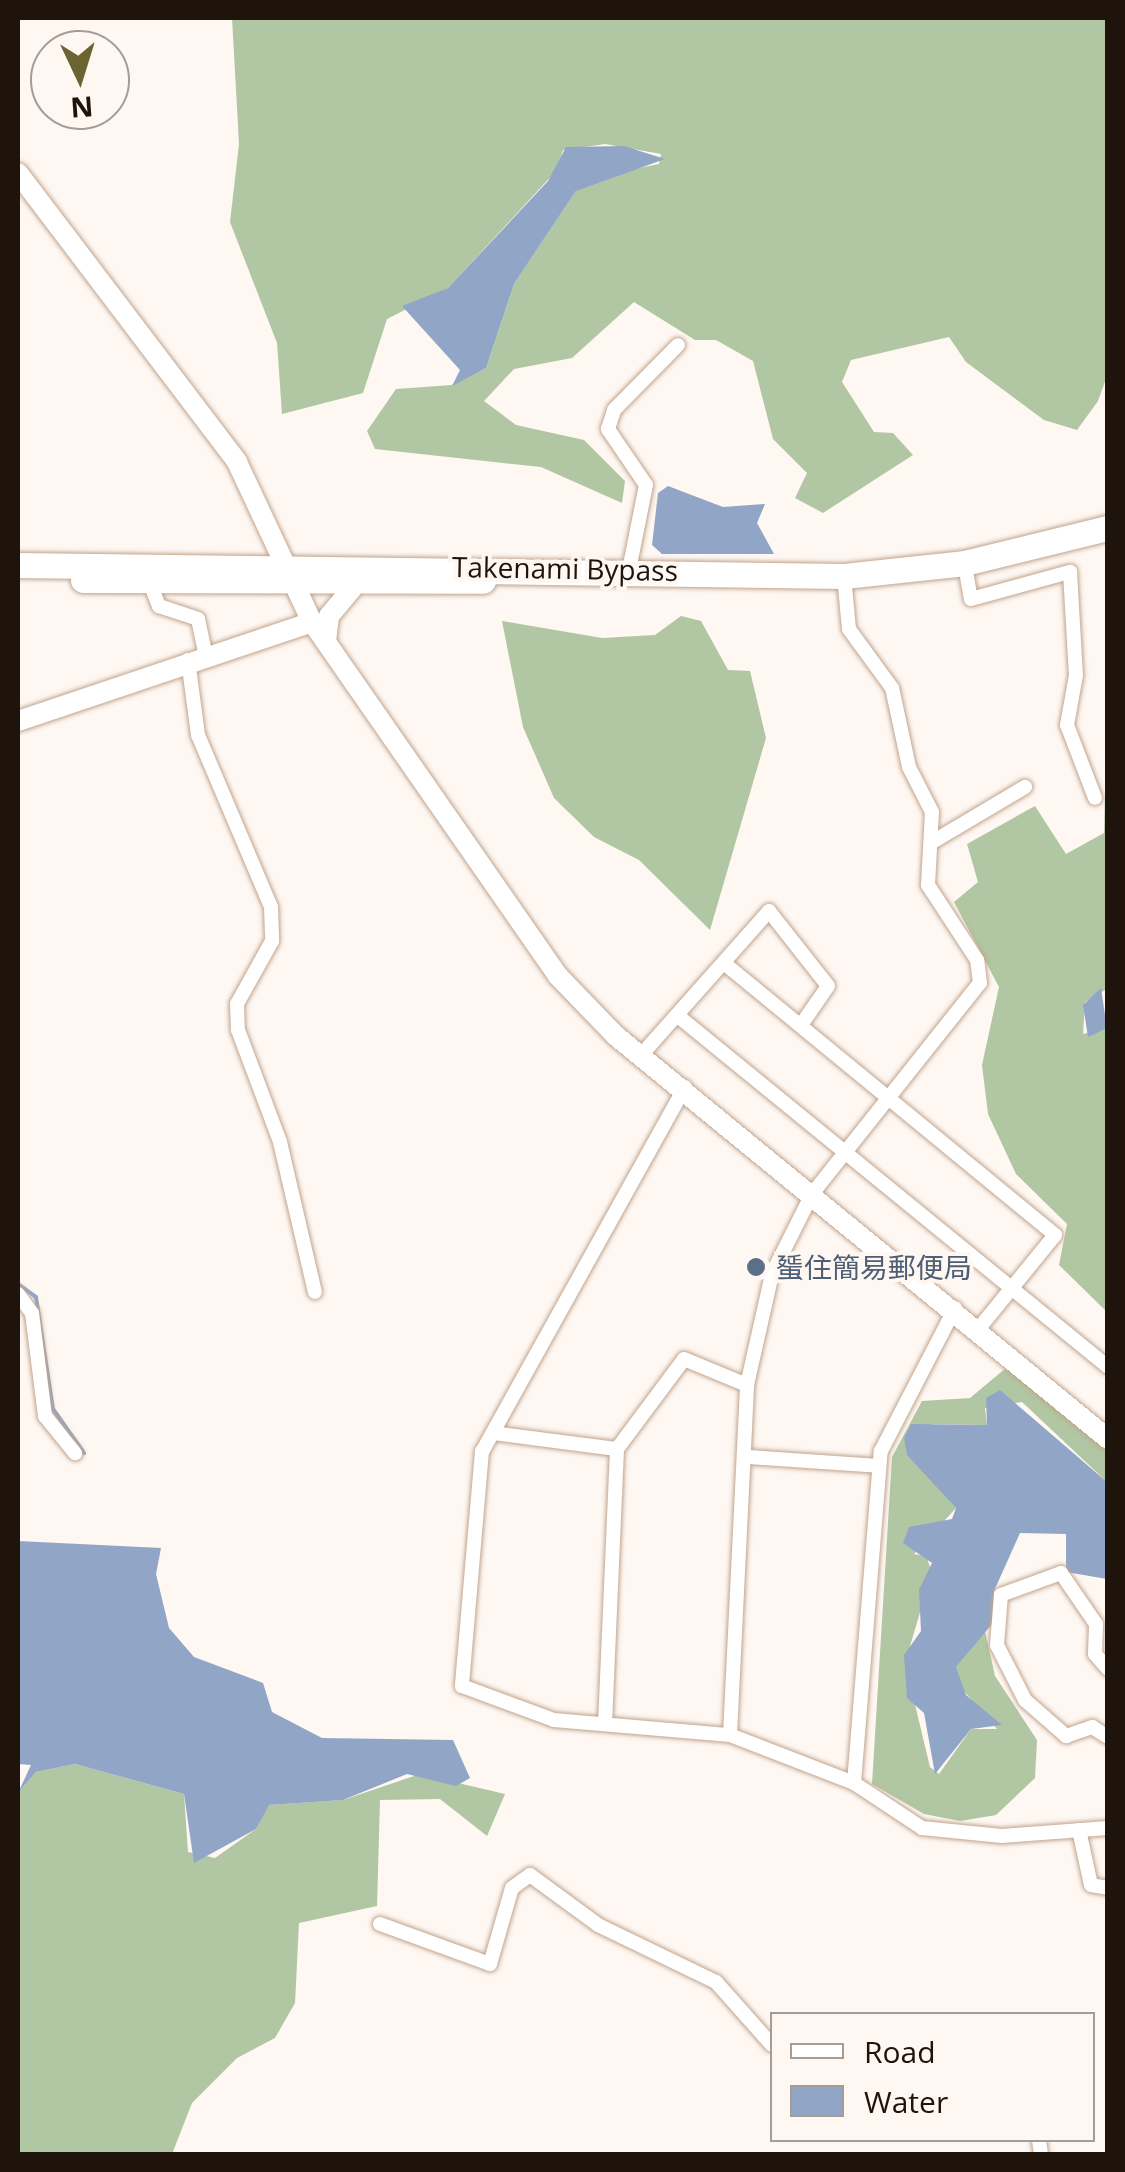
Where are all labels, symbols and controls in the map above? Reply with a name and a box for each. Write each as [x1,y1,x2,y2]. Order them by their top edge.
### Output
north arrow [30,30,130,130]
text: N [69,88,95,128]
street label: Takenami Bypass [452,549,678,587]
place label: 蜑住簡易郵便局 [776,1250,972,1284]
marker: 蜑住簡易郵便局 [745,1256,767,1278]
legend [770,2012,1095,2142]
text: Road [864,2031,936,2072]
text: Water [864,2081,948,2122]

